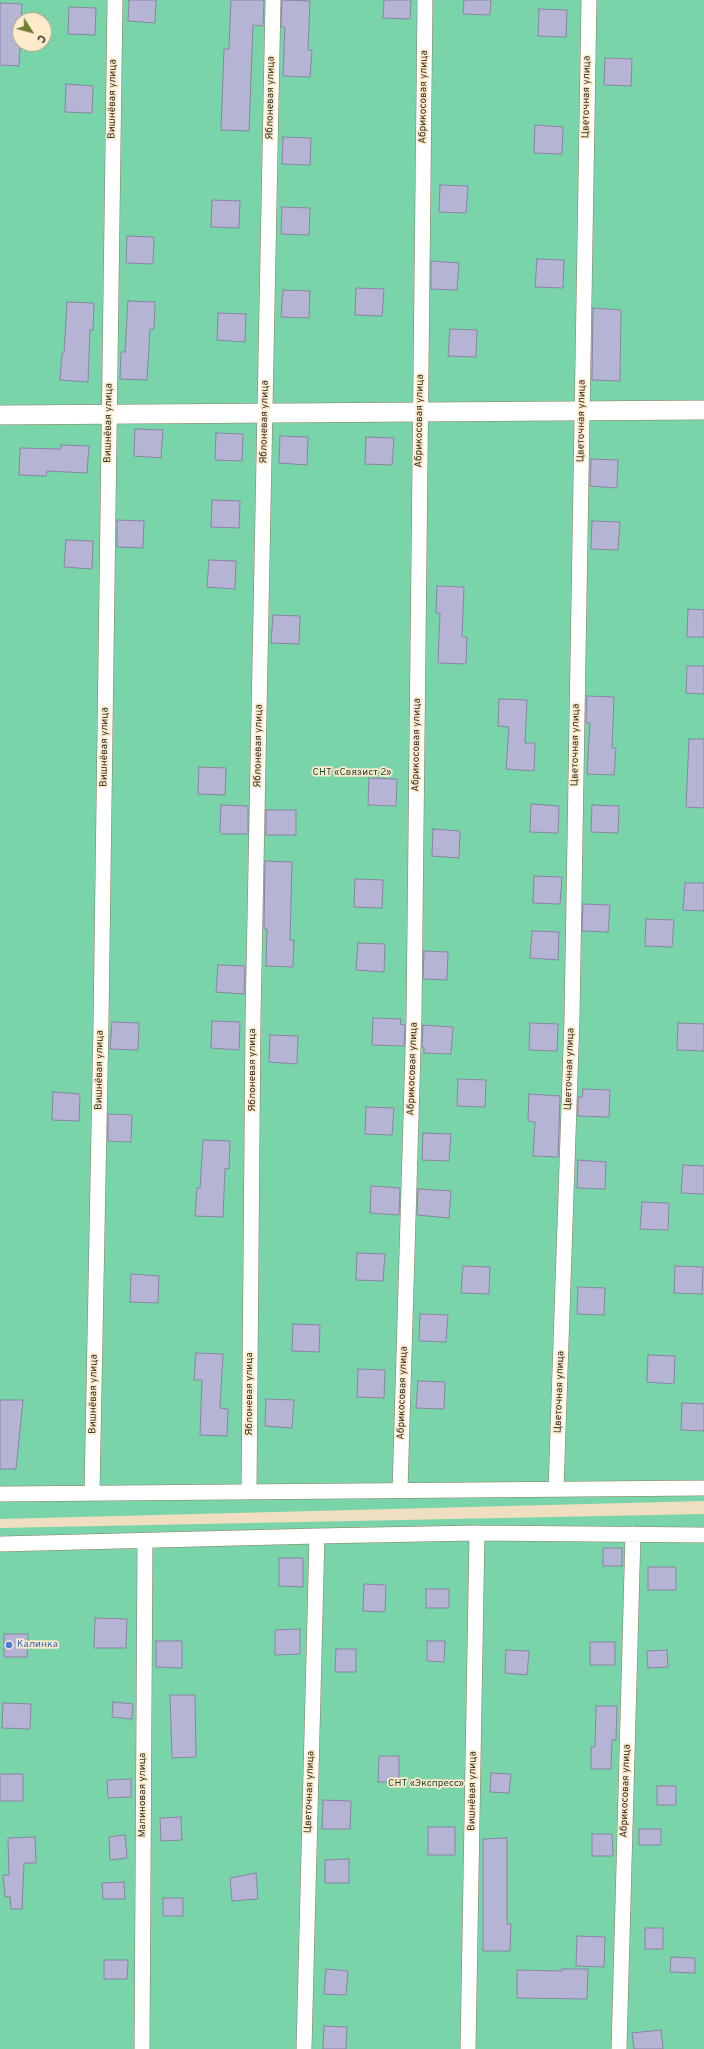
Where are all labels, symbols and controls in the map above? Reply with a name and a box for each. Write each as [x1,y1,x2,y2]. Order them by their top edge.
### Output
north arrow [12,12,52,52]
text: С [33,32,49,45]
street label: Абрикосовая улица [417,50,431,144]
street label: Яблоневая улица [264,56,278,140]
street label: Цветочная улица [580,56,594,138]
street label: Вишнёвая улица [106,59,120,139]
street label: Абрикосовая улица [413,374,427,468]
street label: Яблоневая улица [258,380,272,464]
street label: Цветочная улица [575,380,589,462]
street label: Вишнёвая улица [102,383,116,463]
street label: Абрикосовая улица [410,698,424,792]
street label: Яблоневая улица [252,704,266,788]
street label: Цветочная улица [569,704,583,786]
street label: Вишнёвая улица [98,707,112,787]
park label: СНТ «Связист 2» [313,767,391,779]
street label: Абрикосовая улица [405,1022,421,1116]
street label: Яблоневая улица [247,1028,259,1112]
street label: Цветочная улица [563,1028,577,1110]
street label: Вишнёвая улица [93,1030,107,1110]
street label: Абрикосовая улица [395,1346,411,1440]
street label: Цветочная улица [553,1351,567,1433]
street label: Яблоневая улица [244,1352,256,1436]
street label: Вишнёвая улица [87,1354,101,1434]
place label: Калинка [17,1639,58,1651]
marker: Калинка [4,1640,14,1650]
street label: Абрикосовая улица [618,1744,634,1838]
street label: Цветочная улица [303,1751,317,1833]
street label: Вишнёвая улица [466,1751,480,1831]
street label: Малиновая улица [137,1753,149,1837]
park label: СНТ «Экспресс» [388,1778,464,1790]

